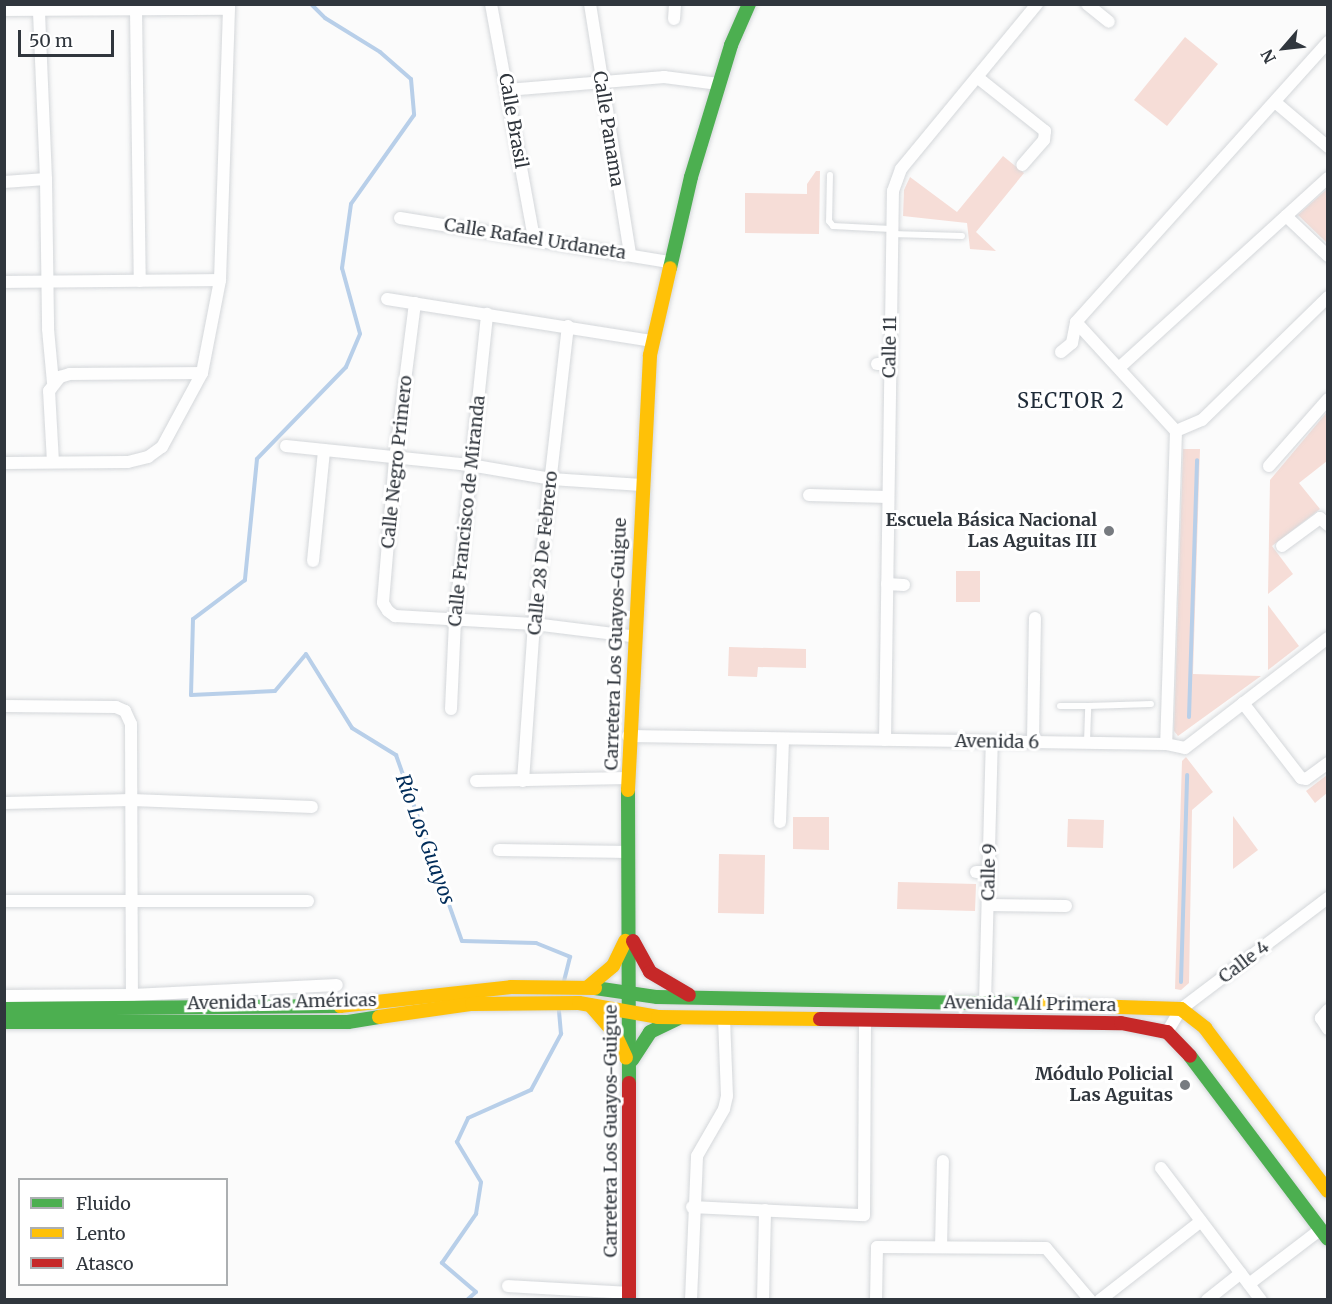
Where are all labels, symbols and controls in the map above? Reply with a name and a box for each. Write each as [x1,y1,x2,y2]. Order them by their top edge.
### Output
scale bar [21,18,117,56]
north arrow [1254,18,1314,78]
text: 50 m [29,29,73,52]
text: N [1256,46,1280,67]
street label: Calle Panama [588,70,628,188]
street label: Calle Brasil [494,72,532,170]
street label: Calle Rafael Urdaneta [443,214,627,264]
street label: Calle 11 [879,316,901,378]
street label: Calle Negro Primero [377,374,417,550]
district label: SECTOR 2 [1017,388,1125,412]
street label: Calle Francisco de Miranda [444,394,490,628]
street label: Calle 28 De Febrero [524,470,562,636]
place label: Escuela Básica Nacional Las Aguitas III [885,510,1097,552]
street label: Carretera Los Guayos-Guigue [601,517,631,771]
marker: Escuela Básica Nacional Las Aguitas III [1102,524,1116,538]
street label: Avenida 6 [955,730,1039,754]
water label: Río Los Guayos [391,771,461,907]
street label: Calle 9 [978,843,1000,901]
street label: Calle 4 [1215,936,1273,988]
street label: Avenida Las Américas [187,990,377,1014]
street label: Avenida Alí Primera [944,992,1116,1016]
street label: Carretera Los Guayos-Guigue [600,1005,622,1257]
place label: Módulo Policial Las Aguitas [1035,1064,1173,1106]
marker: Módulo Policial Las Aguitas [1178,1078,1192,1092]
legend [18,1178,228,1286]
text: Fluido [76,1192,131,1215]
text: Lento [76,1222,126,1245]
text: Atasco [76,1252,134,1275]

